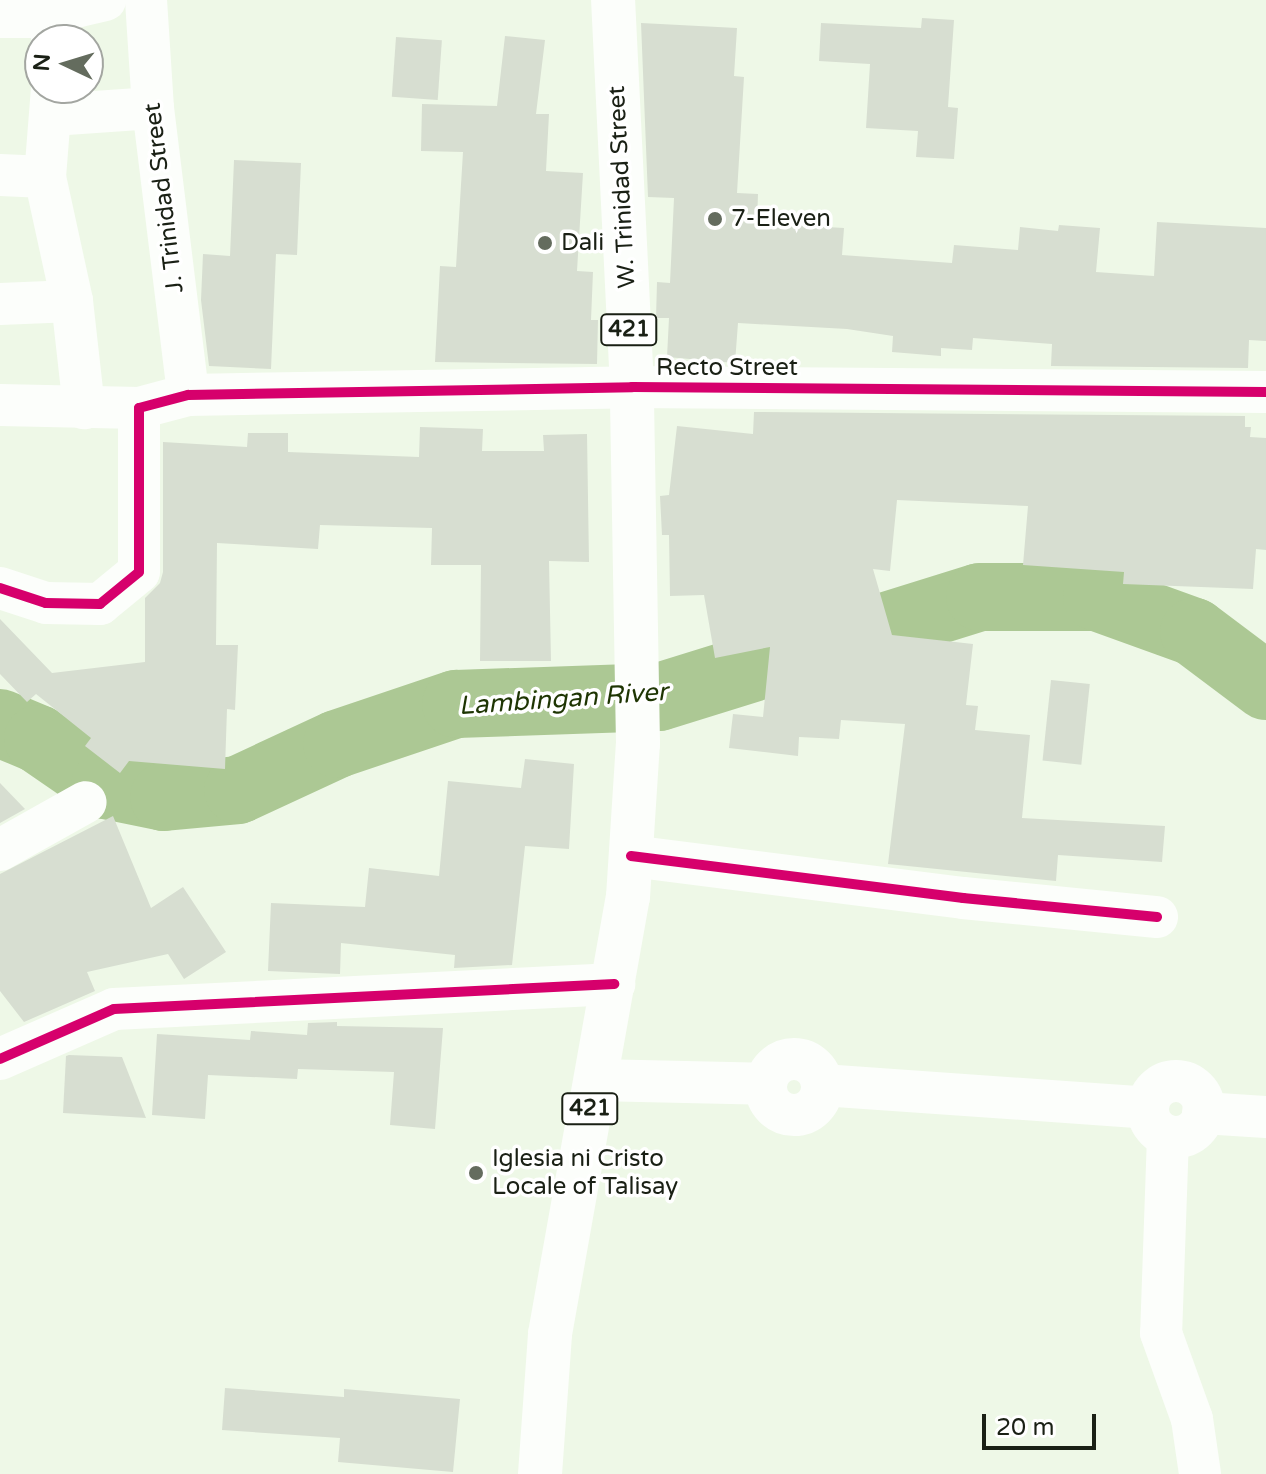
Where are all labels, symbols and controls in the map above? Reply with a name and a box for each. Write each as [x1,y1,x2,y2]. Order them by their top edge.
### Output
north arrow [24,24,104,104]
text: N [28,53,56,72]
street label: W. Trinidad Street [602,85,642,289]
street label: J. Trinidad Street [138,101,190,295]
place label: 7-Eleven [731,205,831,233]
marker: 7-Eleven [706,210,724,228]
place label: Dali [561,229,604,257]
marker: Dali [536,234,554,252]
road number: 421 [599,312,659,348]
street label: Recto Street [656,354,798,382]
water label: Lambingan River [458,676,668,722]
road number: 421 [560,1091,620,1127]
place label: Iglesia ni Cristo Locale of Talisay [492,1145,678,1201]
marker: Iglesia ni Cristo Locale of Talisay [467,1164,485,1182]
scale bar [986,1398,1100,1448]
text: 20 m [996,1413,1054,1442]

